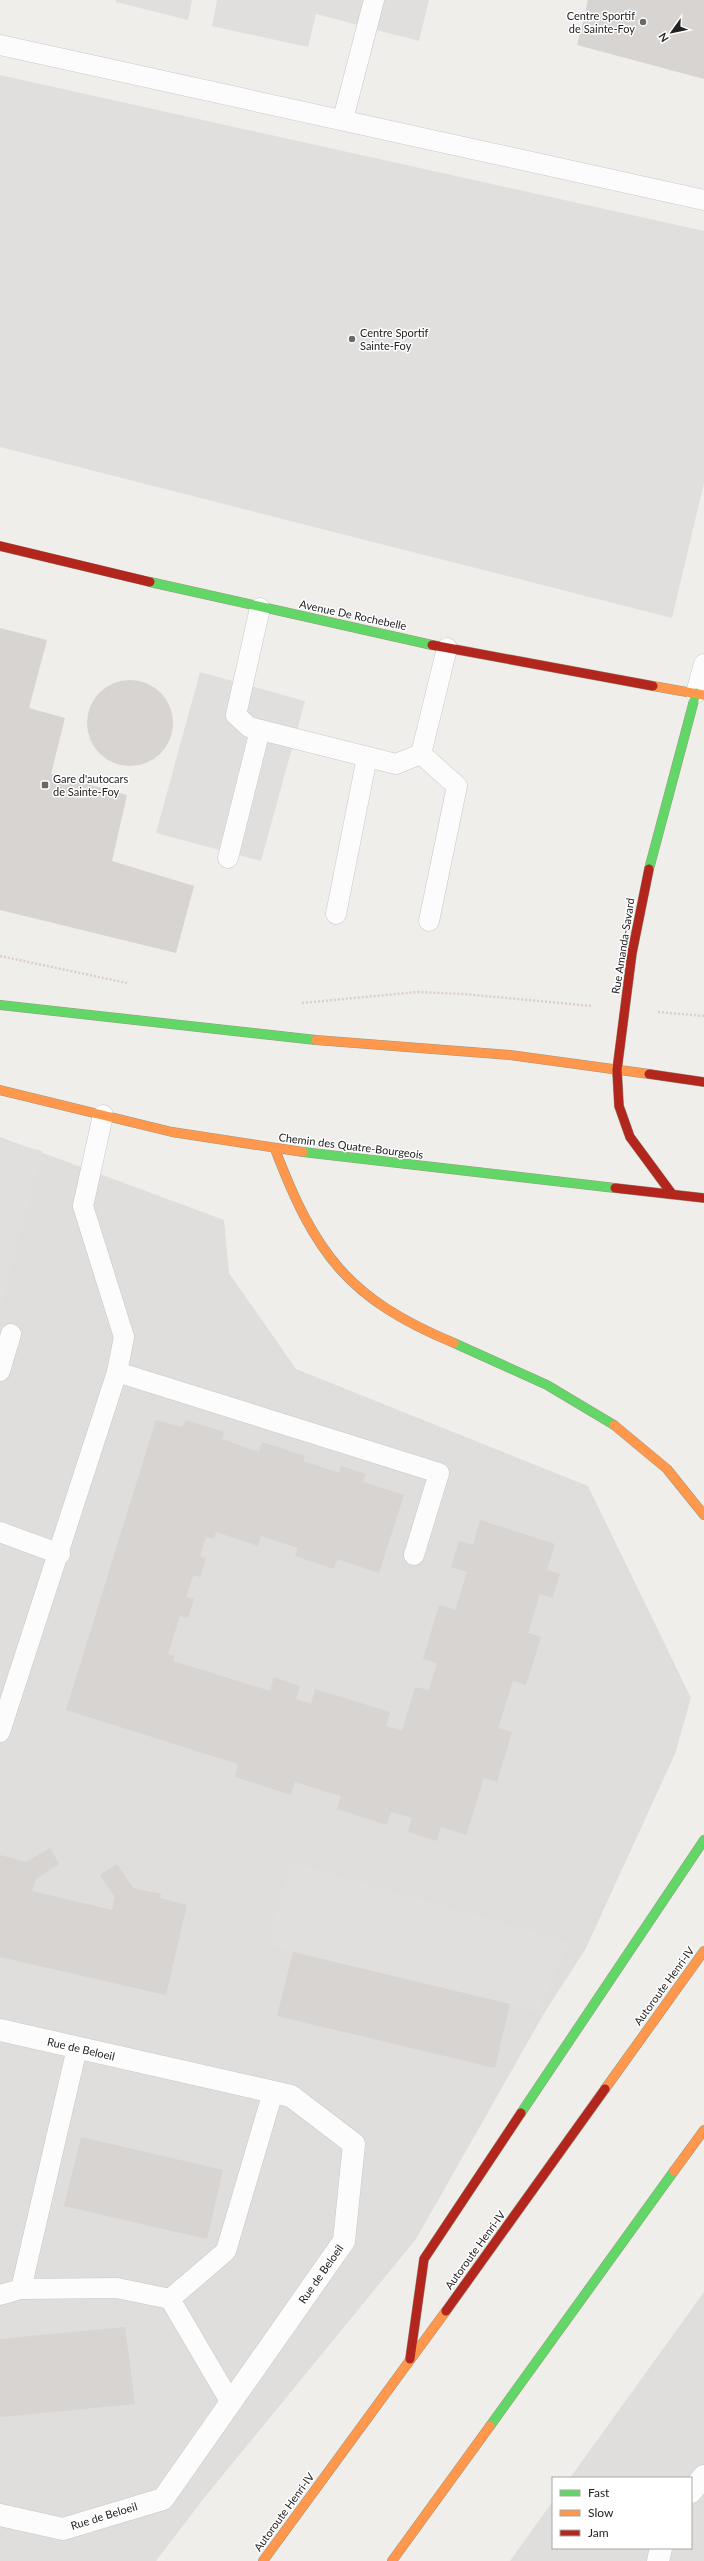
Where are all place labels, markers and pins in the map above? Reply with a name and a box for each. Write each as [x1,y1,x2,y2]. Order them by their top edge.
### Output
place label: Centre Sportif de Sainte-Foy [567,9,635,35]
marker: Centre Sportif de Sainte-Foy [638,17,648,27]
place label: Centre Sportif Sainte-Foy [360,326,428,352]
marker: Centre Sportif Sainte-Foy [347,334,357,344]
place label: Gare d'autocars de Sainte-Foy [53,772,129,798]
marker: Gare d'autocars de Sainte-Foy [40,780,50,790]

